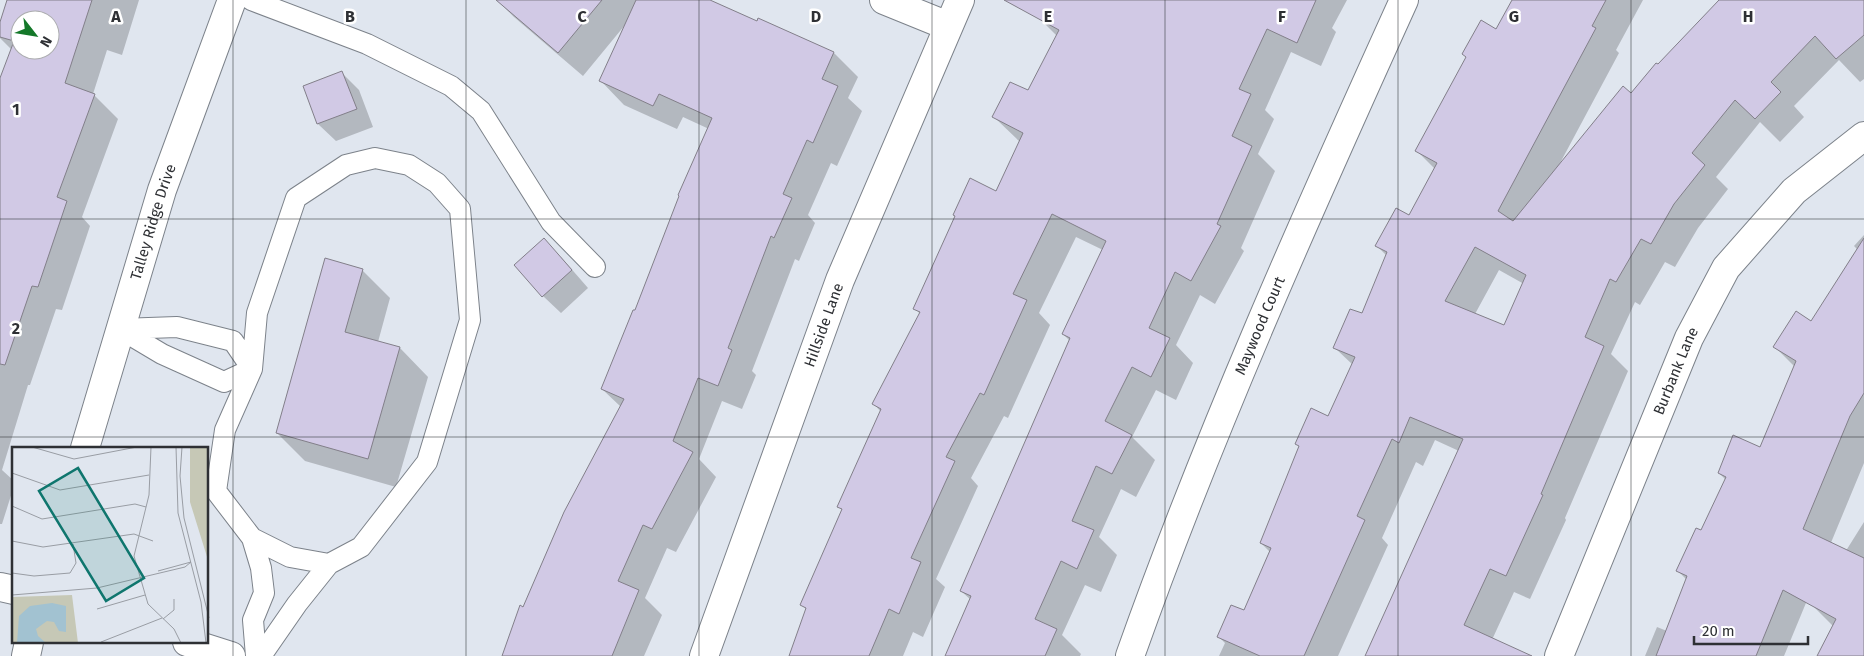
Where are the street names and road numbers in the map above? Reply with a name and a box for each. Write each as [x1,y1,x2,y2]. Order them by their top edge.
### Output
street label: Talley Ridge Drive [127,162,180,282]
street label: Maywood Court [1231,273,1289,378]
street label: Hillside Lane [800,280,847,369]
street label: Burbank Lane [1650,324,1702,418]

